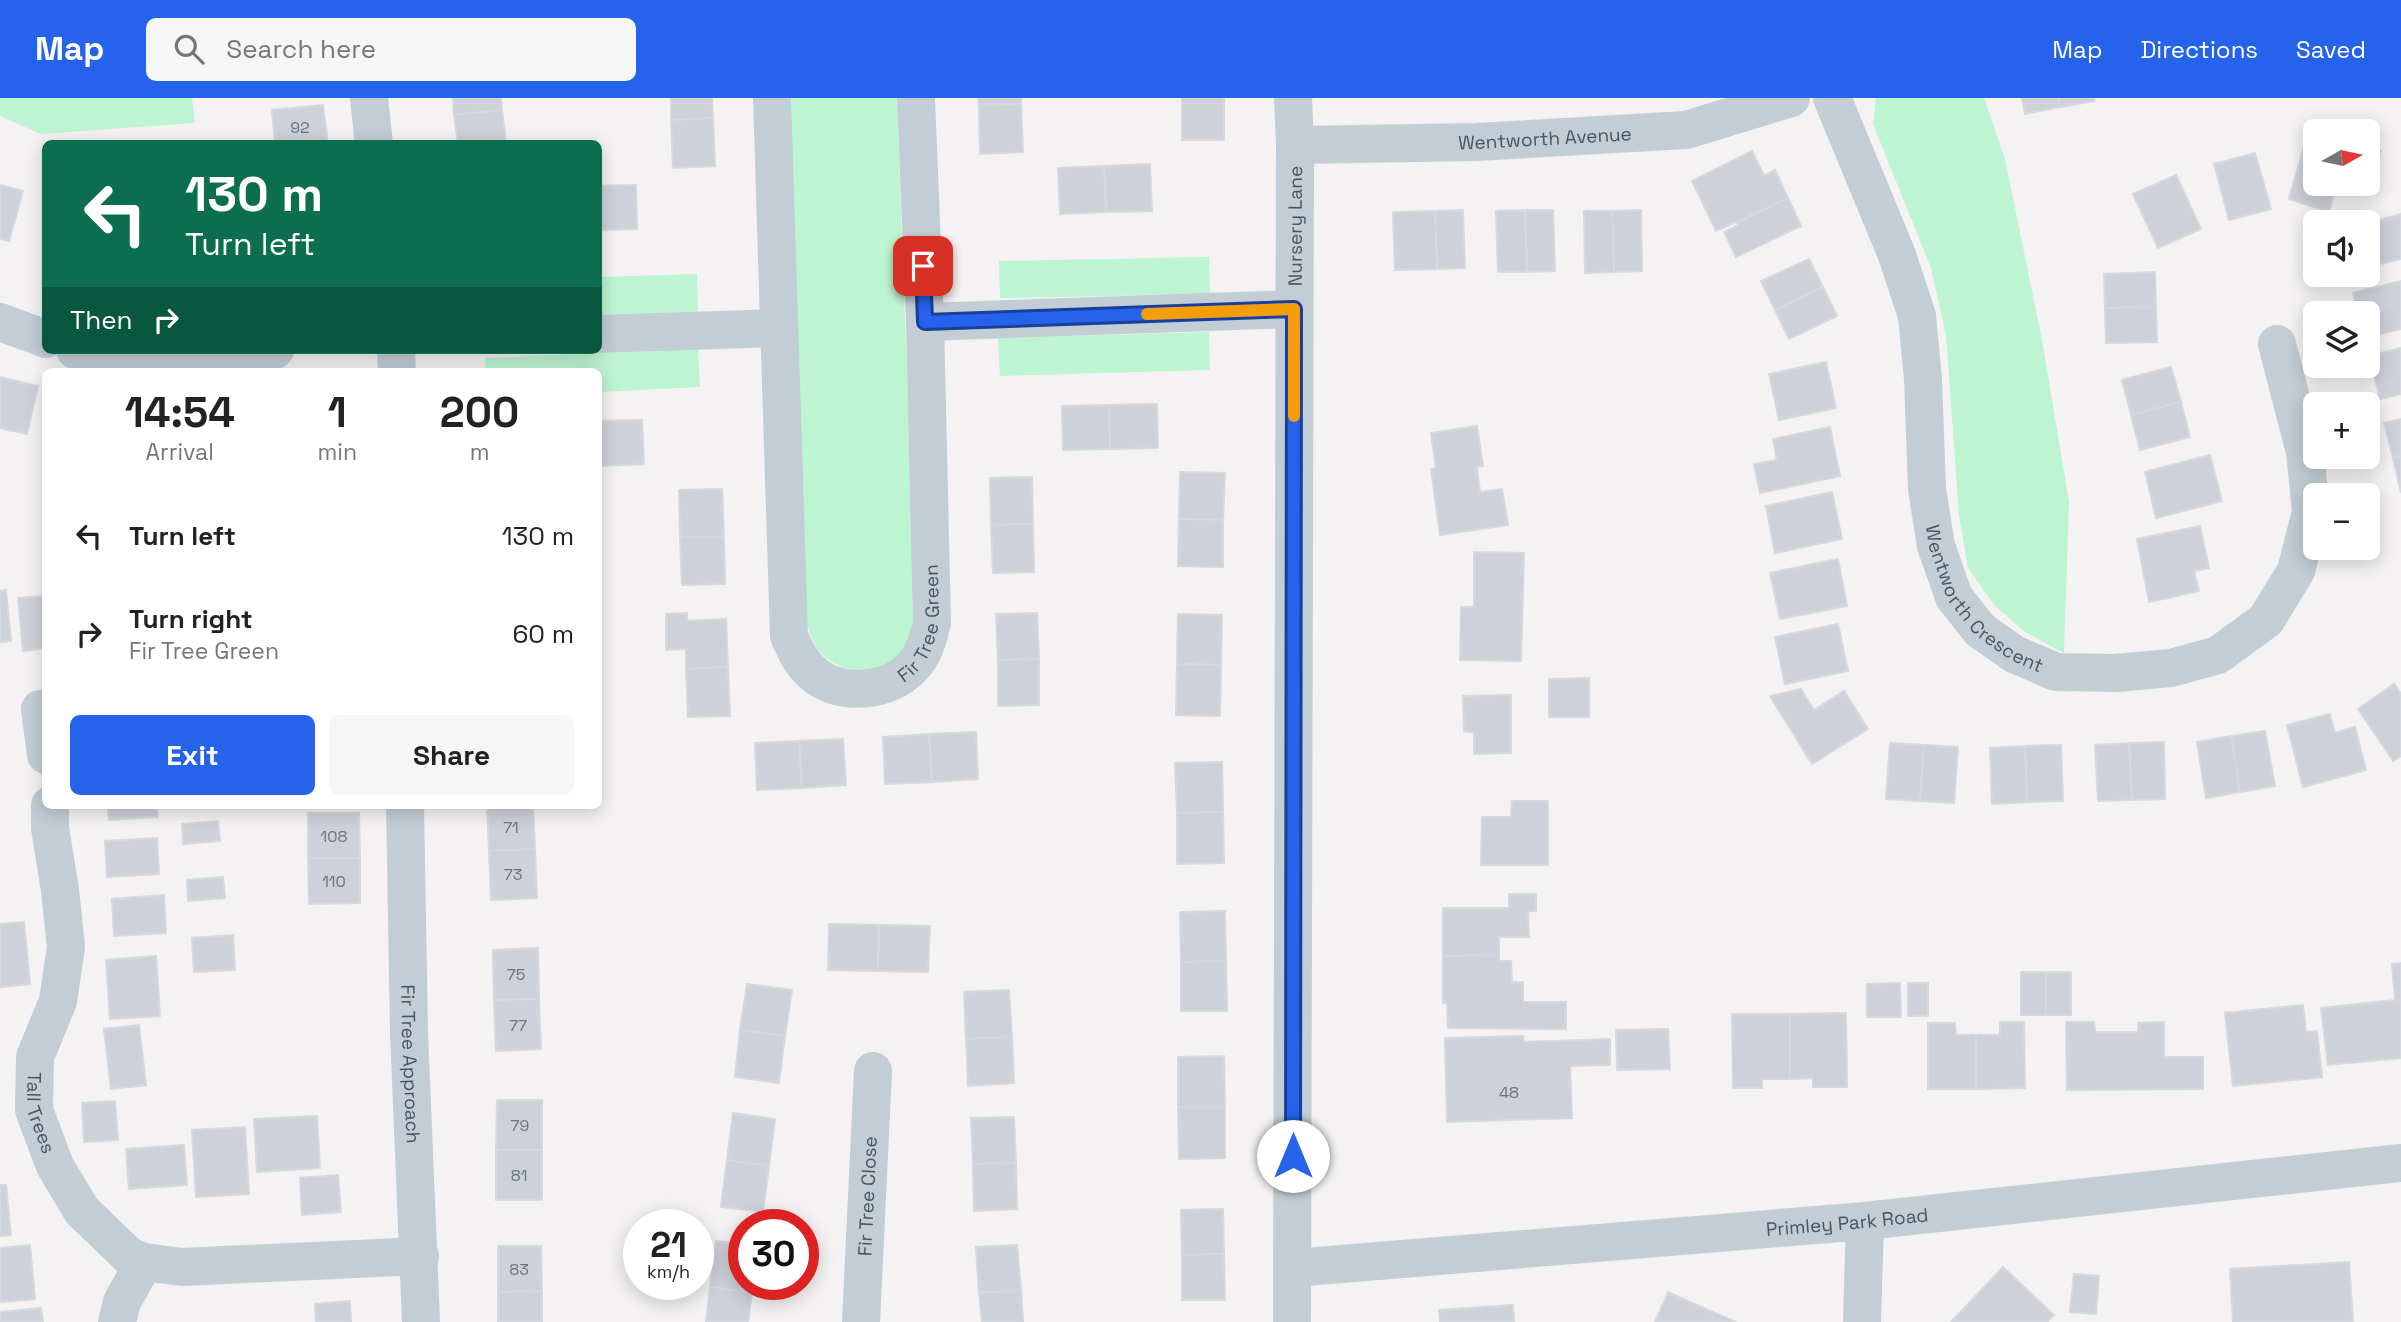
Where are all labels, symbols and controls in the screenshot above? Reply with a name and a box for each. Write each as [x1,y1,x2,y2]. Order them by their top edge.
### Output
search box [146,18,636,81]
text: Map [35,28,104,70]
icon: search [170,30,208,68]
text: Search here [226,32,376,66]
text: Map [2052,34,2102,65]
text: Directions [2140,34,2258,65]
text: Saved [2296,34,2366,65]
house number: 92 [290,117,310,138]
north arrow [2303,119,2380,196]
map controls [2303,119,2380,560]
street label: Wentworth Avenue [1458,121,1632,155]
text: 130 m [185,163,323,225]
street label: Nursery Lane [1283,166,1308,286]
icon: left [70,168,161,259]
button: sound [2303,210,2380,287]
text: Turn left [185,224,315,264]
pin [893,236,953,296]
icon: arrive [904,247,942,285]
icon: right [147,301,185,339]
button: layers [2303,301,2380,378]
text: Then [70,303,133,337]
text: 14:54 [125,386,235,439]
text: 1 [328,386,347,439]
text: 200 [440,386,519,439]
button: + [2303,392,2380,469]
text: Arrival [146,437,214,467]
text: min [318,437,357,467]
text: m [470,437,489,467]
button: − [2303,483,2380,560]
icon: left [70,517,108,555]
text: Turn left [129,519,236,553]
text: 130 m [502,519,574,553]
street label: Wentworth Crescent [1920,523,2047,678]
street label: Fir Tree Green [892,564,945,688]
text: Turn right [129,602,253,636]
icon: right [70,615,108,653]
text: 60 m [512,617,574,651]
text: Fir Tree Green [129,636,279,666]
button: Exit [70,715,315,795]
button: Share [329,715,574,795]
house number: 71 [503,817,519,838]
house number: 108 [321,826,347,847]
house number: 73 [504,864,522,885]
house number: 110 [322,871,346,892]
house number: 75 [507,964,525,985]
street label: Fir Tree Approach [395,984,426,1144]
house number: 77 [509,1015,527,1036]
street label: Tall Trees [21,1072,61,1157]
house number: 48 [1499,1082,1519,1103]
house number: 79 [511,1115,529,1136]
position arrow [1256,1119,1330,1193]
street label: Fir Tree Close [852,1135,883,1257]
house number: 81 [511,1165,527,1186]
street label: Primley Park Road [1765,1202,1930,1242]
speed limit sign: 30 [728,1209,819,1300]
text: 21 [650,1223,687,1267]
house number: 83 [509,1259,529,1280]
text: km/h [647,1260,690,1283]

